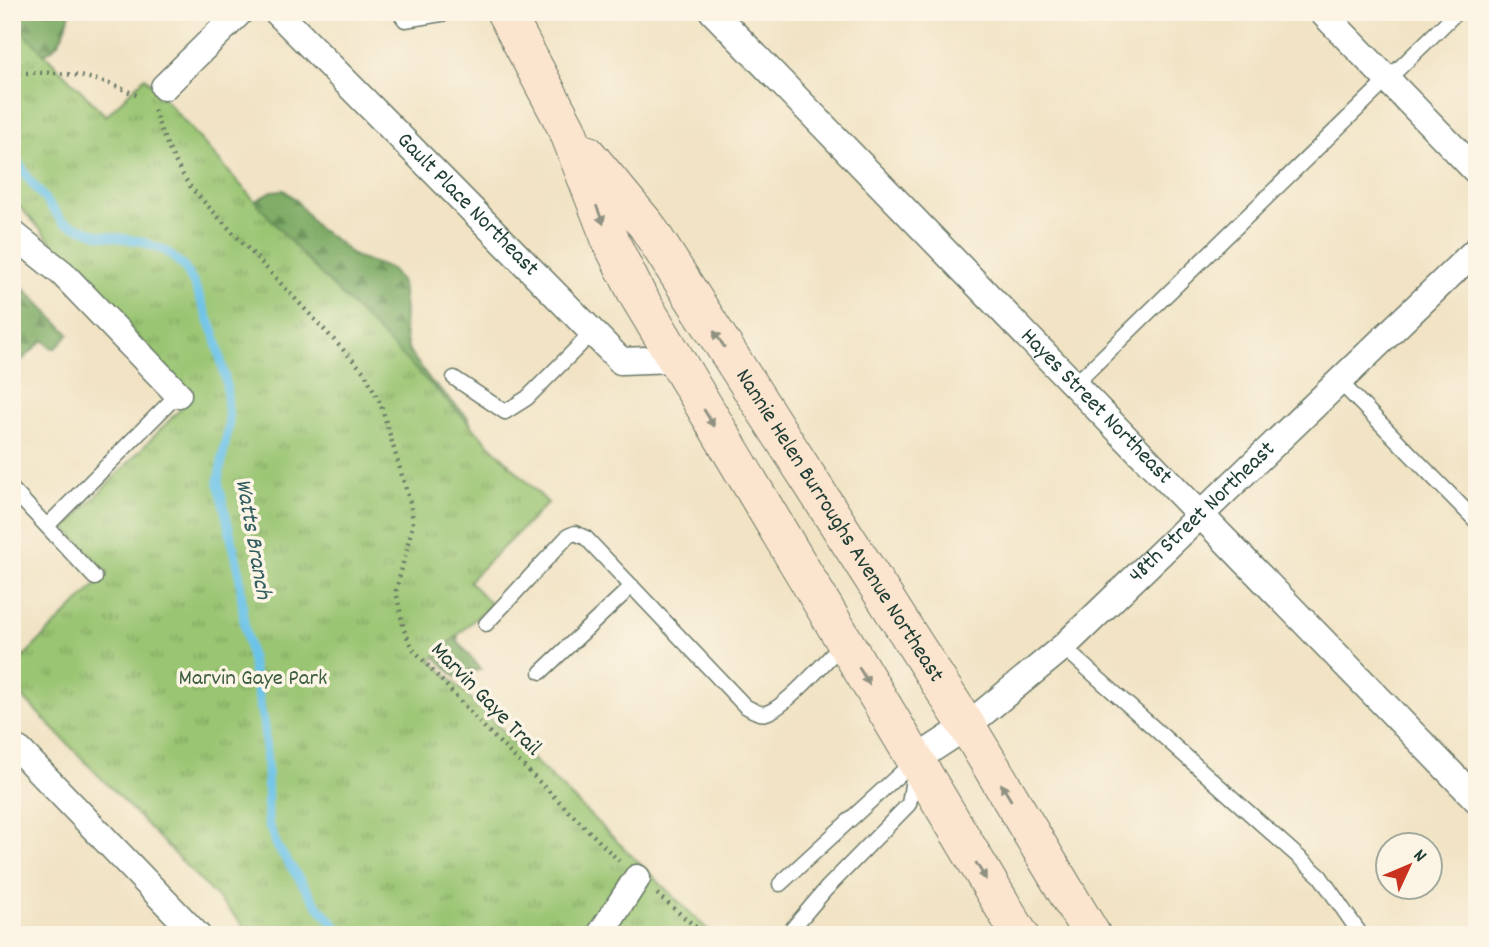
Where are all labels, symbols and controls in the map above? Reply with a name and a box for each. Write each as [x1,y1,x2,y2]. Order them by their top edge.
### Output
street label: Gault Place Northeast [388,125,546,285]
one-way arrow [595,205,606,226]
street label: Hayes Street Northeast [1012,321,1180,493]
one-way arrow [712,329,725,348]
street label: Nannie Helen Burroughs Avenue Northeast [726,363,952,689]
one-way arrow [703,408,715,427]
street label: 48th Street Northeast [1122,434,1283,592]
water label: Watts Branch [225,476,279,603]
street label: Marvin Gaye Trail [422,635,549,765]
park label: Marvin Gaye Park [179,663,327,696]
one-way arrow [858,666,870,685]
one-way arrow [1000,783,1013,802]
north arrow [1374,832,1444,902]
text: N [1406,844,1432,869]
one-way arrow [975,861,987,880]

